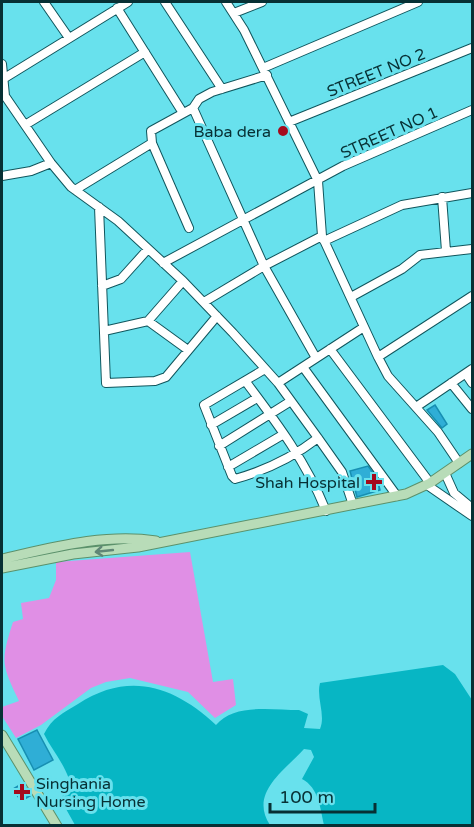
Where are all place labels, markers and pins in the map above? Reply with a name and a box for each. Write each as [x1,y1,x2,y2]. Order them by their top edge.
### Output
place label: Baba dera [193,122,271,142]
marker: Baba dera [276,124,290,138]
place label: Shah Hospital [255,473,360,493]
marker: Shah Hospital [365,473,383,491]
place label: Singhania Nursing Home [36,774,146,812]
marker: Singhania Nursing Home [13,783,31,801]

